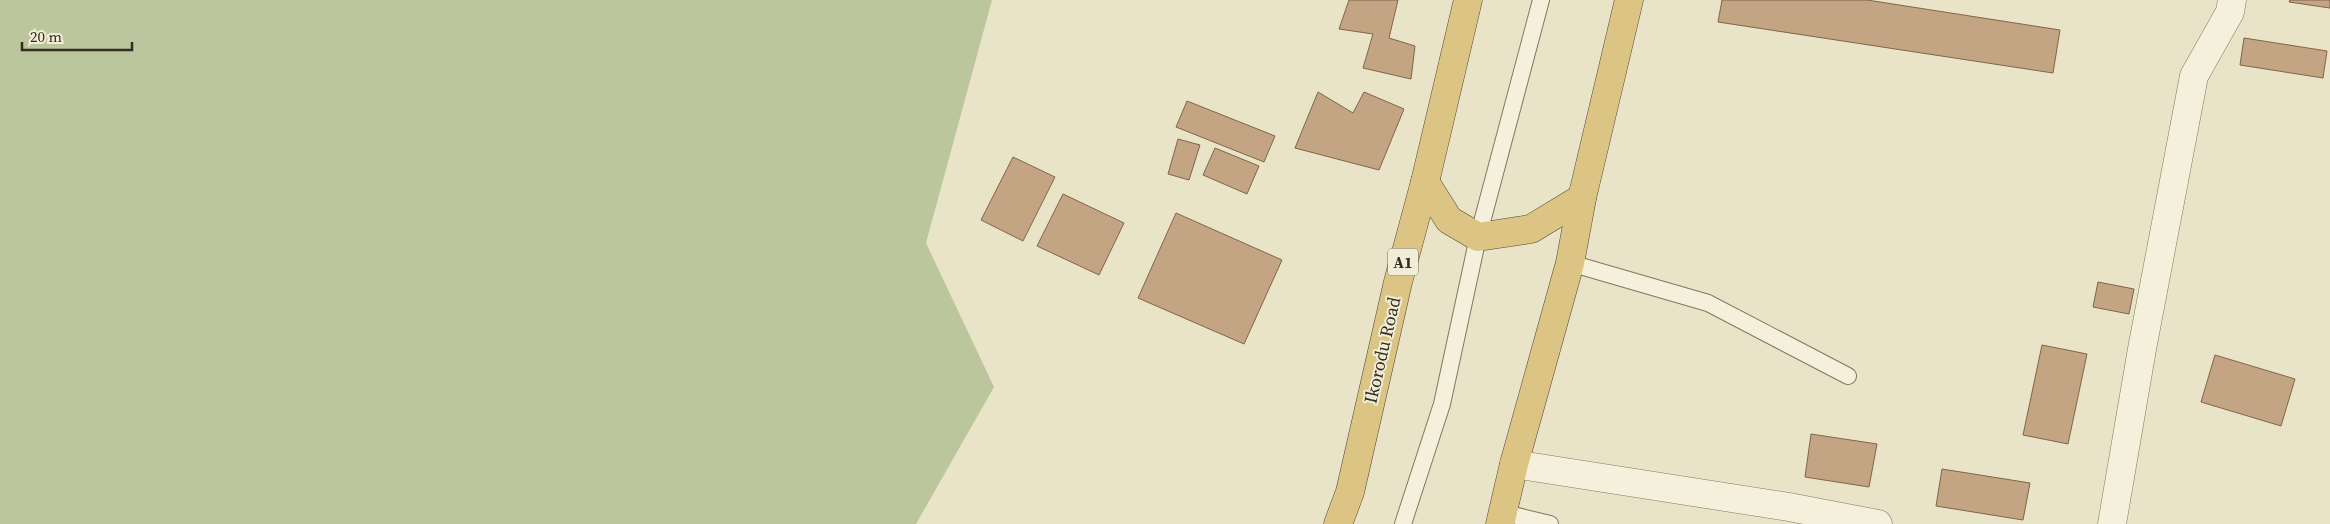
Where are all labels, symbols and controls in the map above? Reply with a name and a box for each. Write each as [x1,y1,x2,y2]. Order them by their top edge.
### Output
scale bar [22,20,132,52]
text: 20 m [30,26,62,47]
road number: A1 [1388,248,1418,276]
street label: Ikorodu Road [1358,294,1406,406]

